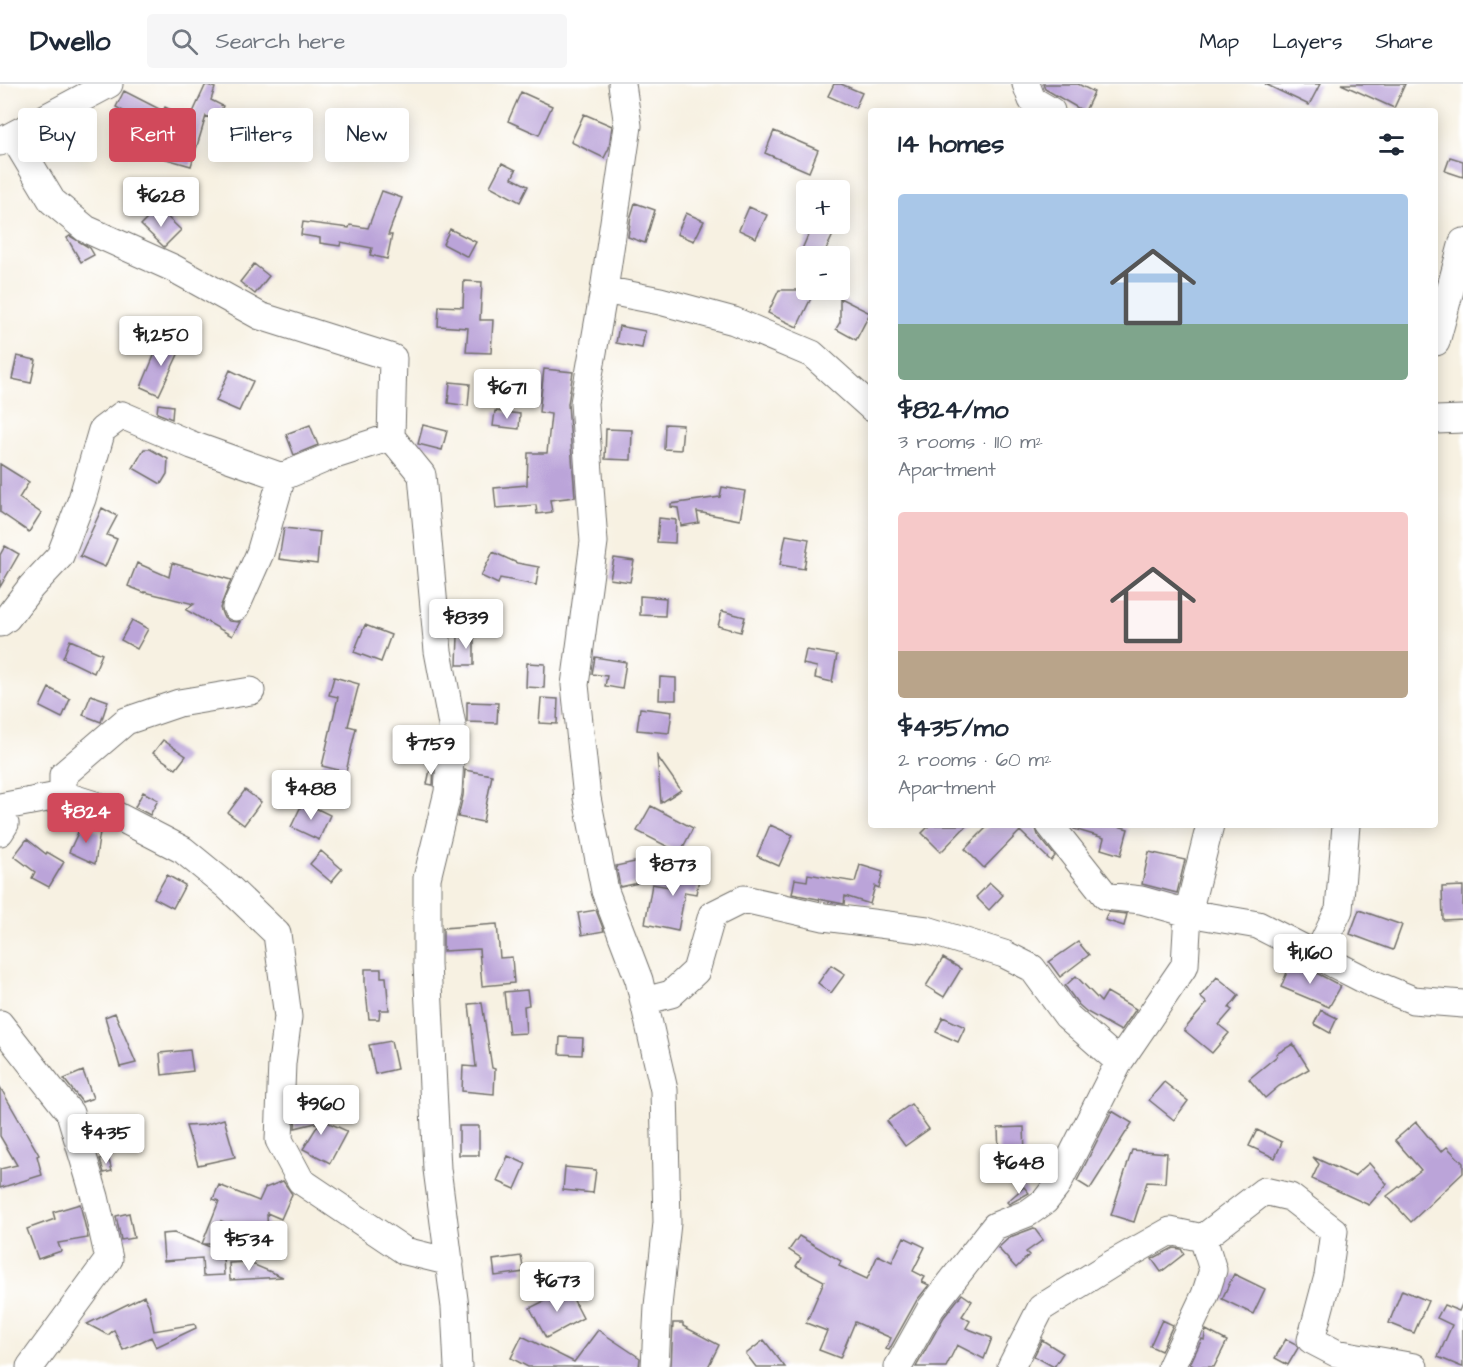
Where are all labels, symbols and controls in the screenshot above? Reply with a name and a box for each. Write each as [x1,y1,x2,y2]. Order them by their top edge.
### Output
search box [147,14,567,68]
text: Dwello [30,22,111,61]
icon: search [168,25,201,58]
text: Search here [216,26,345,57]
text: Map [1199,27,1239,56]
text: Layers [1272,27,1342,56]
text: Share [1375,27,1433,56]
chip: Buy [18,108,97,162]
chip: Rent [109,108,196,162]
chip: Filters [208,108,313,162]
chip: New [325,108,409,162]
text: 14 homes [898,126,1004,162]
icon: filters [1375,128,1408,161]
pin: $628 [125,177,197,228]
map controls [796,180,850,300]
button: + [796,180,850,234]
text: $628 [137,182,185,210]
icon: home [1099,233,1207,341]
button: − [796,246,850,300]
pin: $1,250 [112,316,210,367]
text: $1,250 [133,321,189,349]
pin: $671 [471,369,543,420]
text: $671 [488,374,526,402]
text: $824/mo [898,392,1009,428]
text: 3 rooms · 110 m² [898,428,1043,456]
text: Apartment [898,456,996,484]
icon: home [1099,551,1207,659]
pin: $839 [430,599,502,650]
text: $839 [443,604,489,632]
text: $435/mo [898,710,1009,746]
pin: $759 [395,725,467,776]
text: $759 [407,730,455,758]
text: 2 rooms · 60 m² [898,746,1052,774]
pin: $488 [275,770,347,821]
text: Apartment [898,774,996,802]
text: $488 [286,775,336,803]
pin: $824 [50,793,122,844]
text: $824 [61,798,111,826]
pin: $873 [637,846,709,897]
text: $873 [650,851,696,879]
pin: $1,160 [1261,934,1359,985]
text: $1,160 [1288,939,1332,967]
pin: $960 [285,1085,357,1136]
text: $960 [297,1090,345,1118]
pin: $435 [70,1114,142,1165]
text: $435 [81,1119,131,1147]
pin: $648 [983,1144,1055,1195]
text: $648 [994,1149,1044,1177]
pin: $534 [213,1221,285,1272]
text: $534 [224,1226,274,1254]
pin: $673 [521,1262,593,1313]
text: $673 [534,1267,580,1295]

